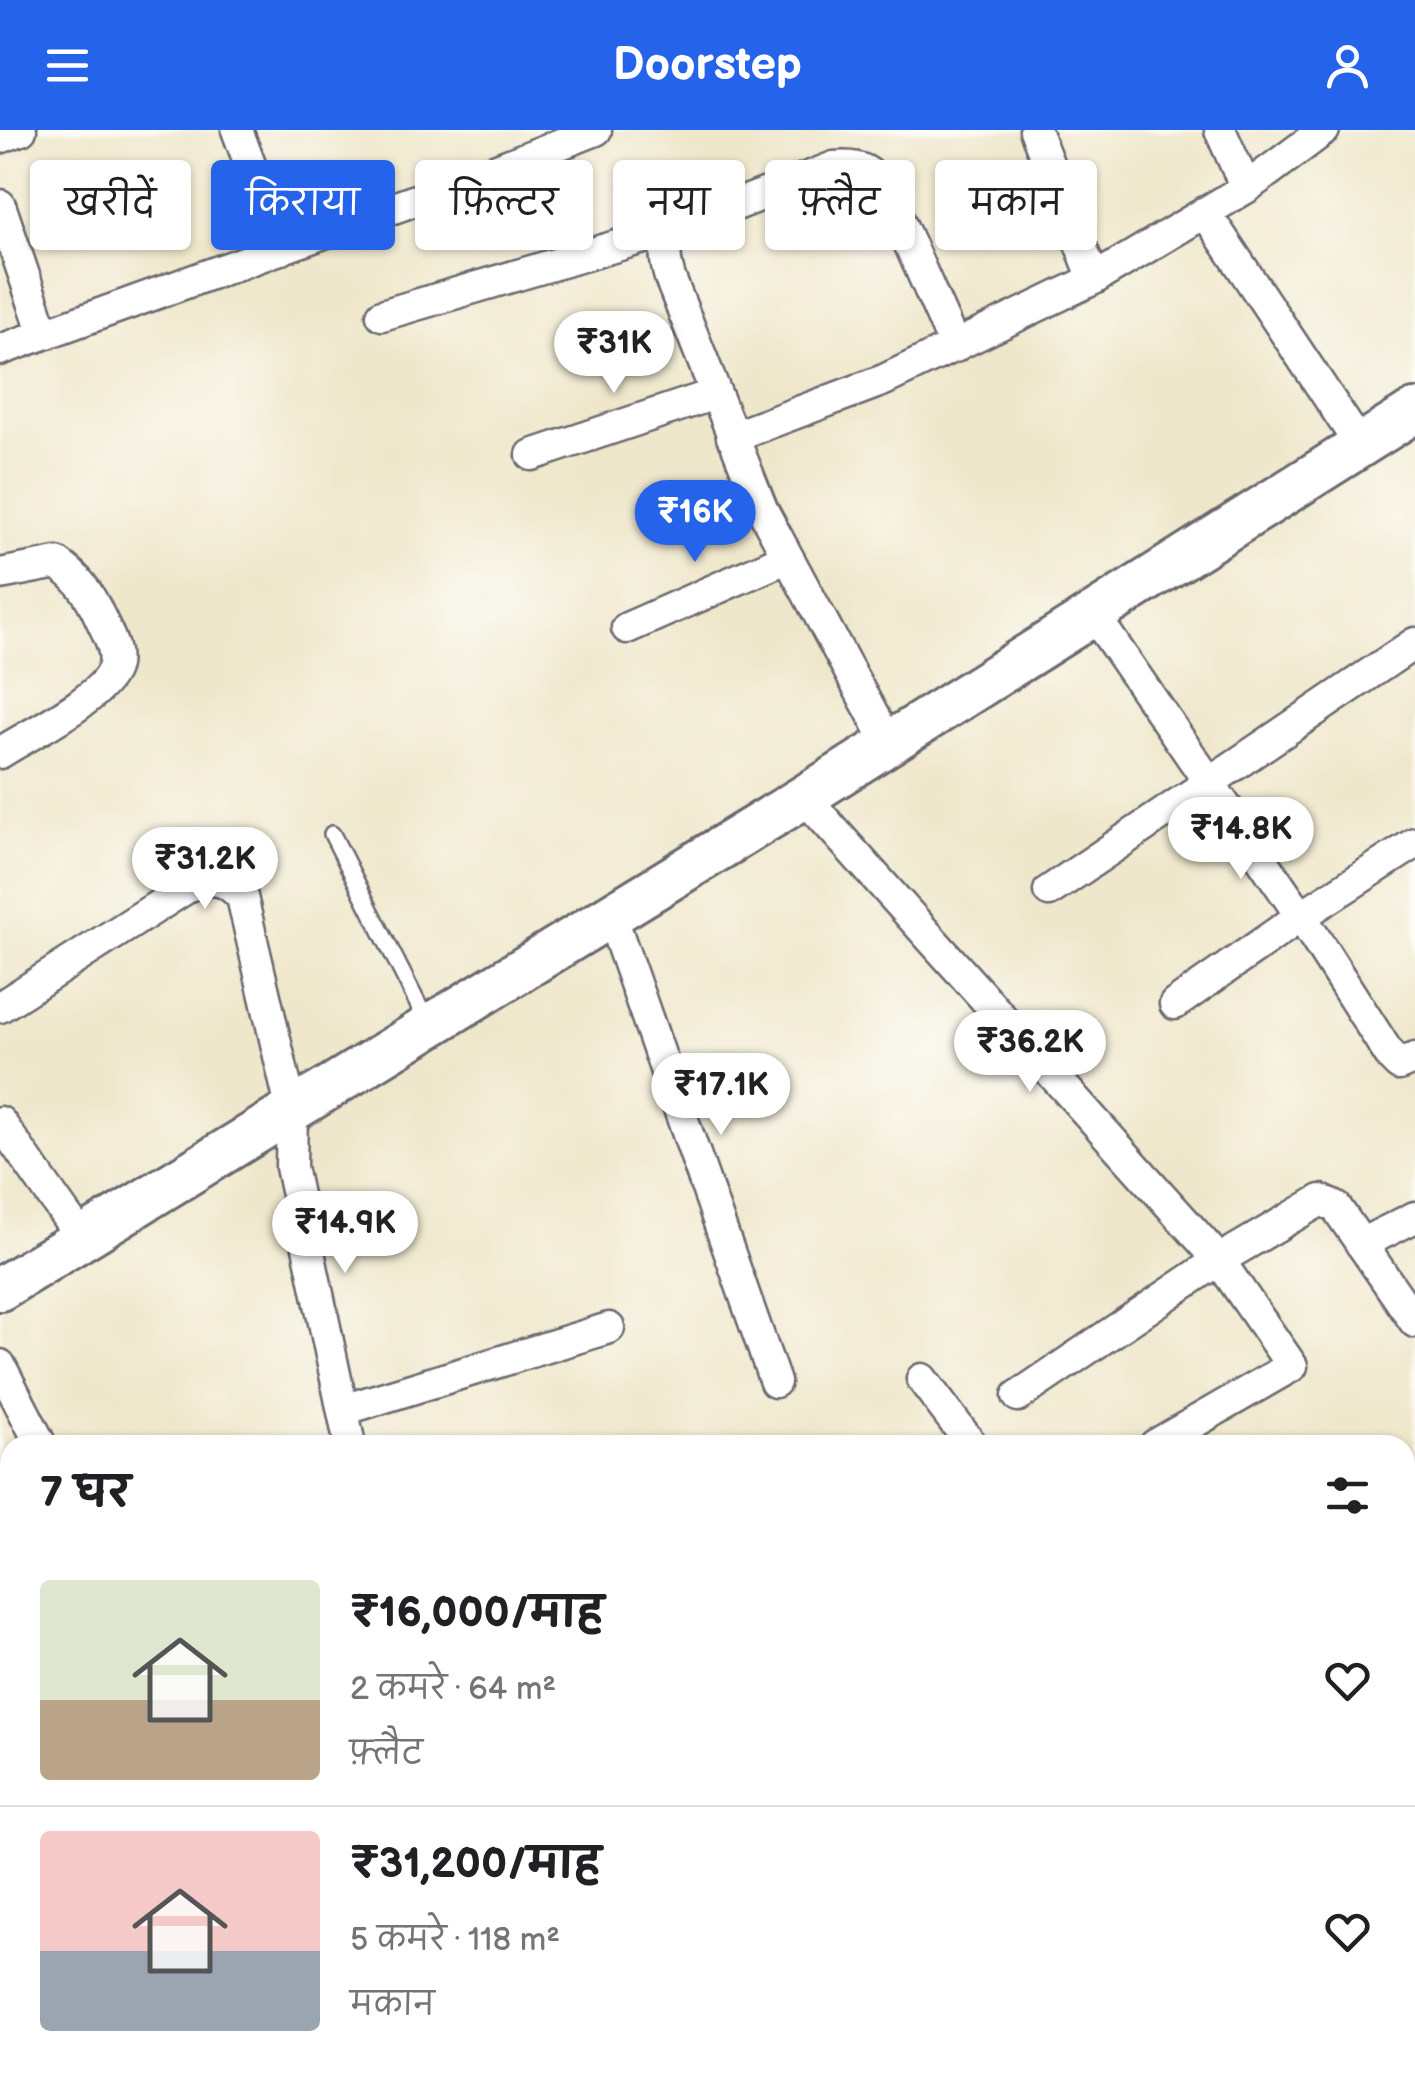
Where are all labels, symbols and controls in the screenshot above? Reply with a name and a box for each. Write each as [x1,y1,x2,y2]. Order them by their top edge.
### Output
icon: menu [40,38,95,93]
text: Doorstep [613,38,802,93]
icon: person [1320,38,1375,93]
chip: खरीदें [30,160,191,250]
chip: किराया [211,160,395,250]
chip: फ़िल्टर [415,160,593,250]
chip: नया [613,160,745,250]
chip: फ़्लैट [765,160,915,250]
chip: मकान [935,160,1097,250]
pin: ₹31K [555,311,673,396]
text: ₹31K [576,324,652,363]
pin: ₹16K [636,480,754,565]
text: ₹16K [657,493,733,532]
pin: ₹14.8K [1160,797,1322,882]
text: ₹14.8K [1190,810,1292,849]
pin: ₹31.2K [124,827,286,912]
text: ₹31.2K [154,840,256,879]
pin: ₹36.2K [949,1010,1111,1095]
text: ₹36.2K [976,1023,1084,1062]
pin: ₹17.1K [640,1053,802,1138]
text: ₹17.1K [673,1066,769,1105]
pin: ₹14.9K [264,1191,426,1276]
text: ₹14.9K [294,1204,396,1243]
text: 7 घर [40,1468,130,1519]
icon: filters [1320,1468,1375,1523]
text: ₹16,000/माह [350,1588,604,1639]
icon: home [120,1620,240,1740]
icon: heart [1320,1653,1375,1708]
text: 2 कमरे · 64 m² [350,1670,556,1709]
text: फ़्लैट [350,1735,423,1774]
text: ₹31,200/माह [350,1839,601,1890]
icon: home [120,1871,240,1991]
icon: heart [1320,1904,1375,1959]
text: 5 कमरे · 118 m² [350,1921,560,1960]
text: मकान [350,1986,435,2025]

